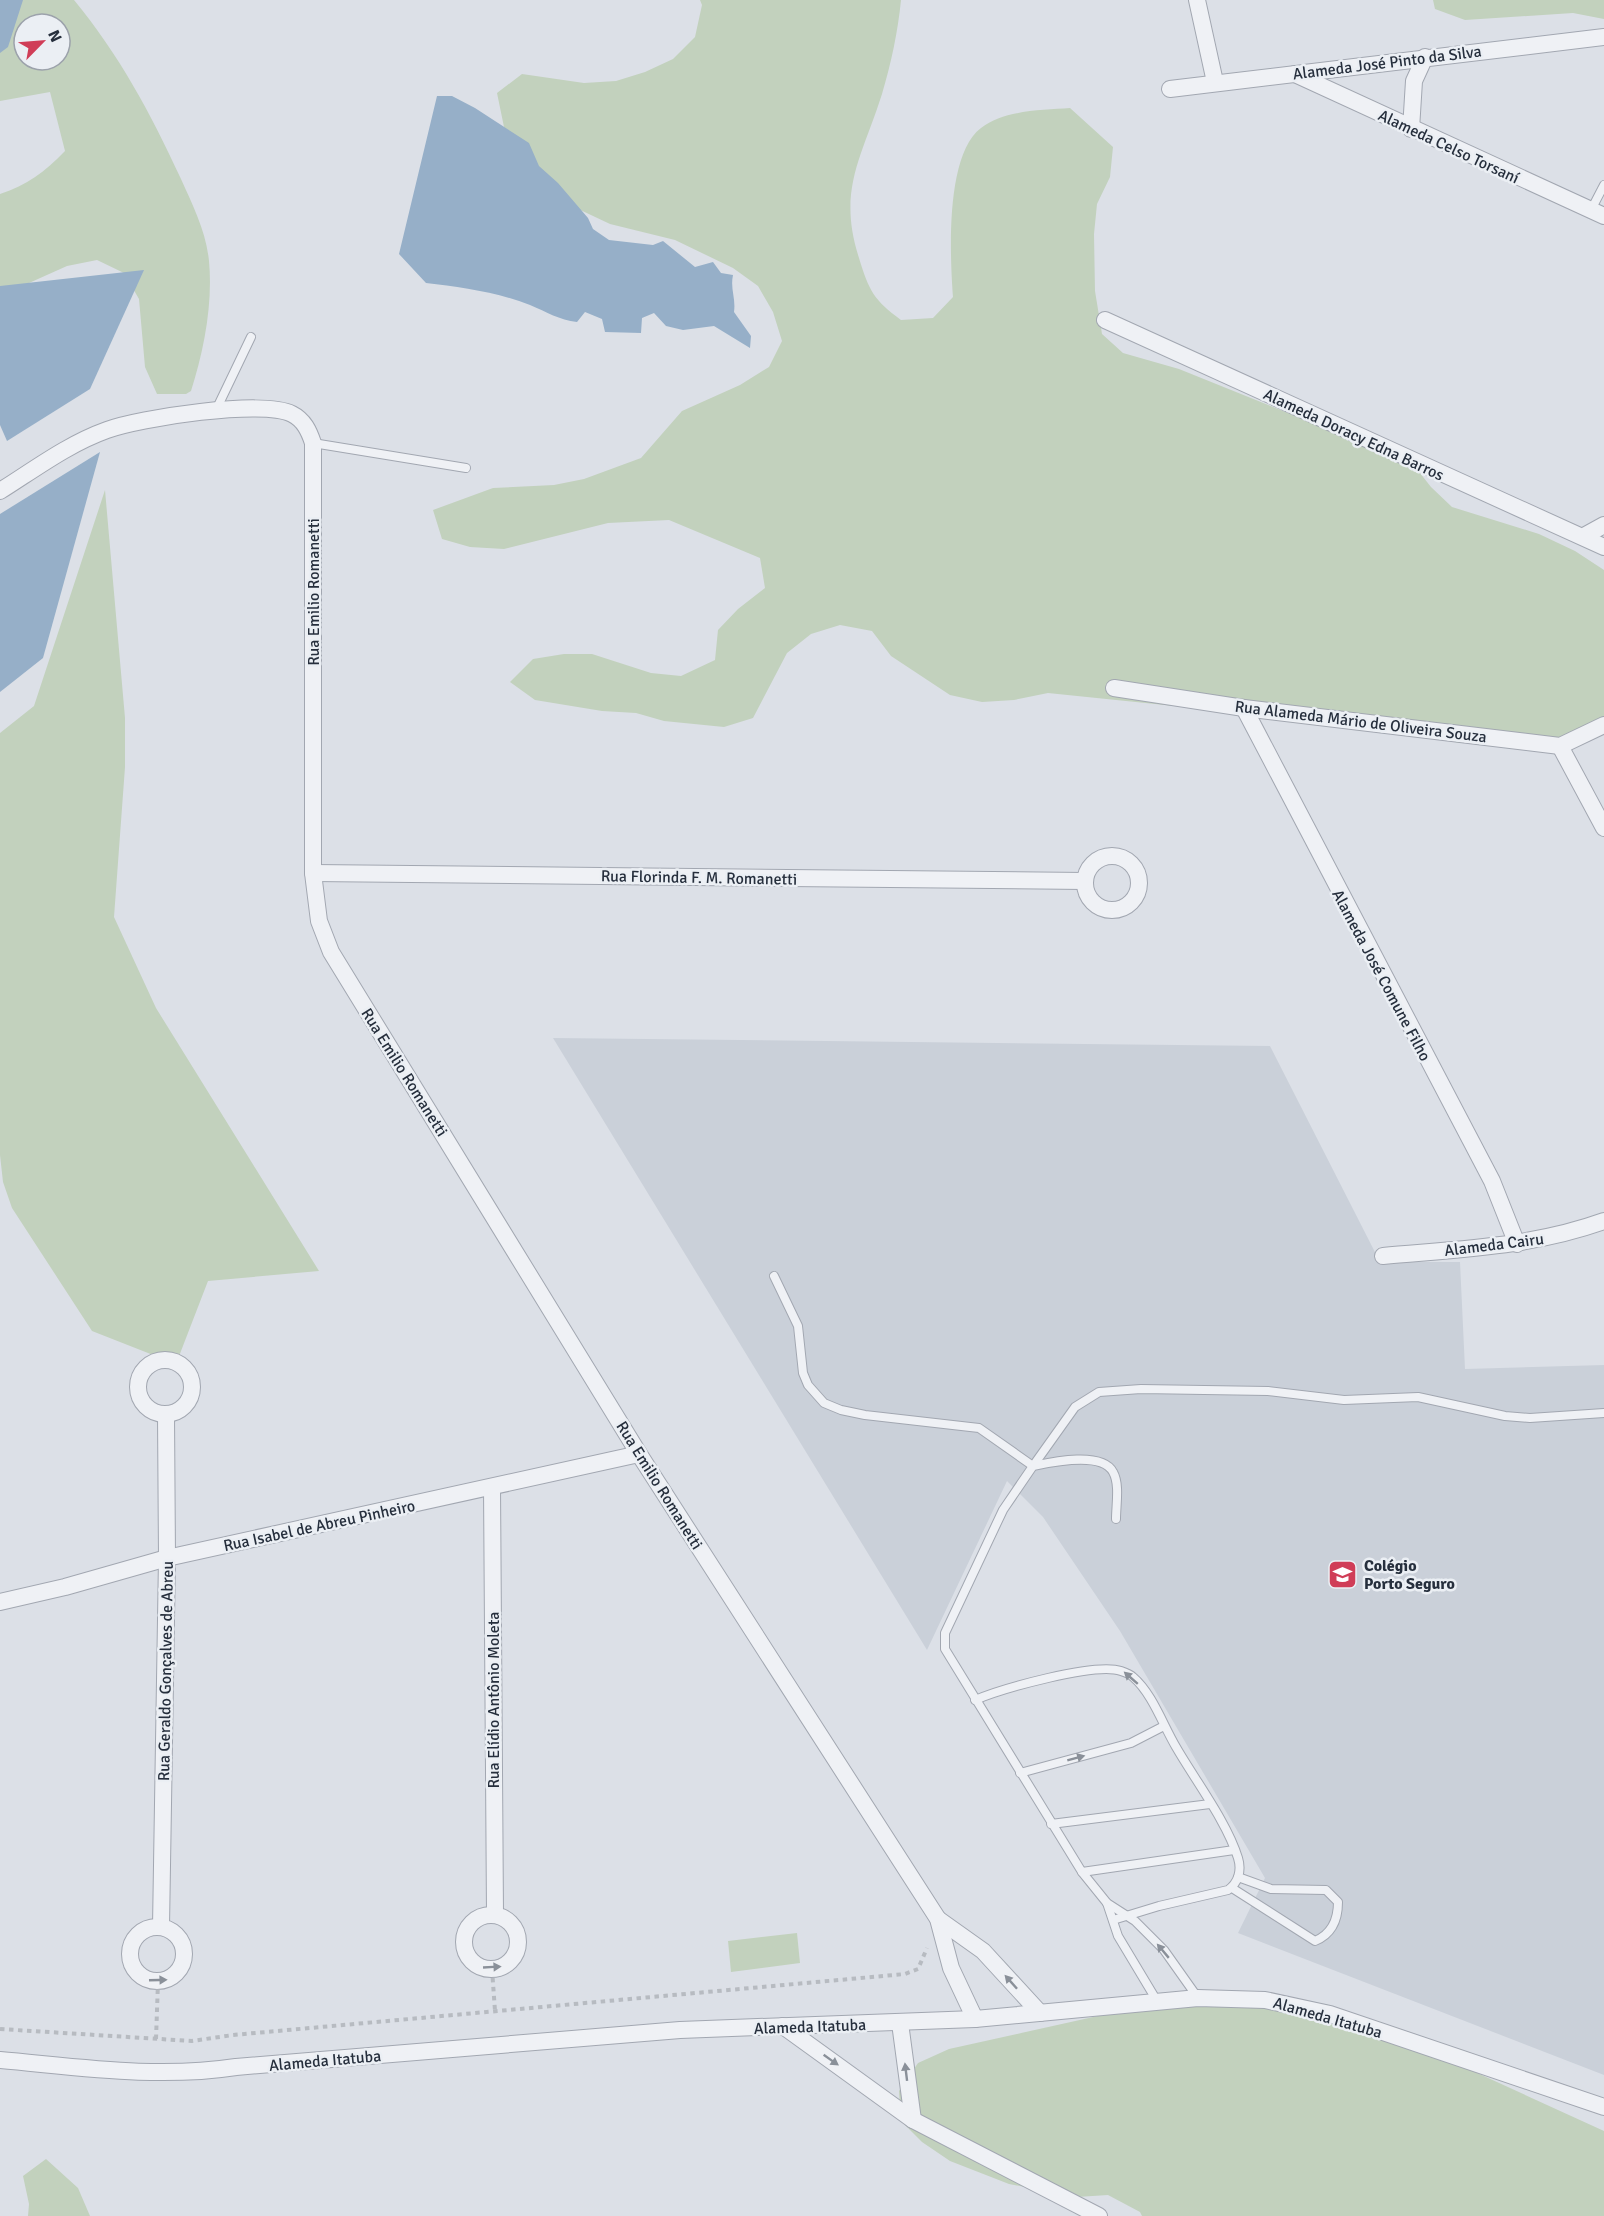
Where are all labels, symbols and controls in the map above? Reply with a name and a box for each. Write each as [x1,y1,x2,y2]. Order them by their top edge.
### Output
north arrow [12,12,72,72]
text: N [43,27,66,45]
street label: Alameda José Pinto da Silva [1292,41,1483,84]
street label: Alameda Celso Torsaní [1375,105,1523,189]
street label: Alameda Doracy Edna Barros [1260,384,1447,486]
street label: Rua Emilio Romanetti [304,518,324,666]
street label: Rua Alameda Mário de Oliveira Souza [1234,697,1488,747]
street label: Rua Florinda F. M. Romanetti [601,866,797,890]
street label: Alameda José Comune Filho [1327,886,1435,1065]
street label: Rua Emilio Romanetti [357,1005,452,1140]
street label: Alameda Cairu [1443,1229,1545,1261]
street label: Rua Emilio Romanetti [612,1418,707,1553]
street label: Rua Isabel de Abreu Pinheiro [222,1496,417,1556]
place label: Colégio Porto Seguro [1364,1556,1455,1594]
school or university icon: Colégio Porto Seguro [1327,1558,1359,1590]
street label: Rua Geraldo Gonçalves de Abreu [154,1561,178,1781]
street label: Rua Elídio Antônio Moleta [484,1612,504,1788]
one-way arrow [1124,1672,1139,1685]
one-way arrow [1067,1753,1085,1762]
one-way arrow [1157,1944,1170,1959]
one-way arrow [483,1963,502,1972]
one-way arrow [149,1975,168,1984]
one-way arrow [1005,1975,1019,1989]
street label: Alameda Itatuba [1271,1993,1385,2043]
street label: Alameda Itatuba [753,2015,867,2039]
street label: Alameda Itatuba [268,2046,382,2076]
one-way arrow [822,2054,838,2066]
one-way arrow [902,2062,911,2081]

